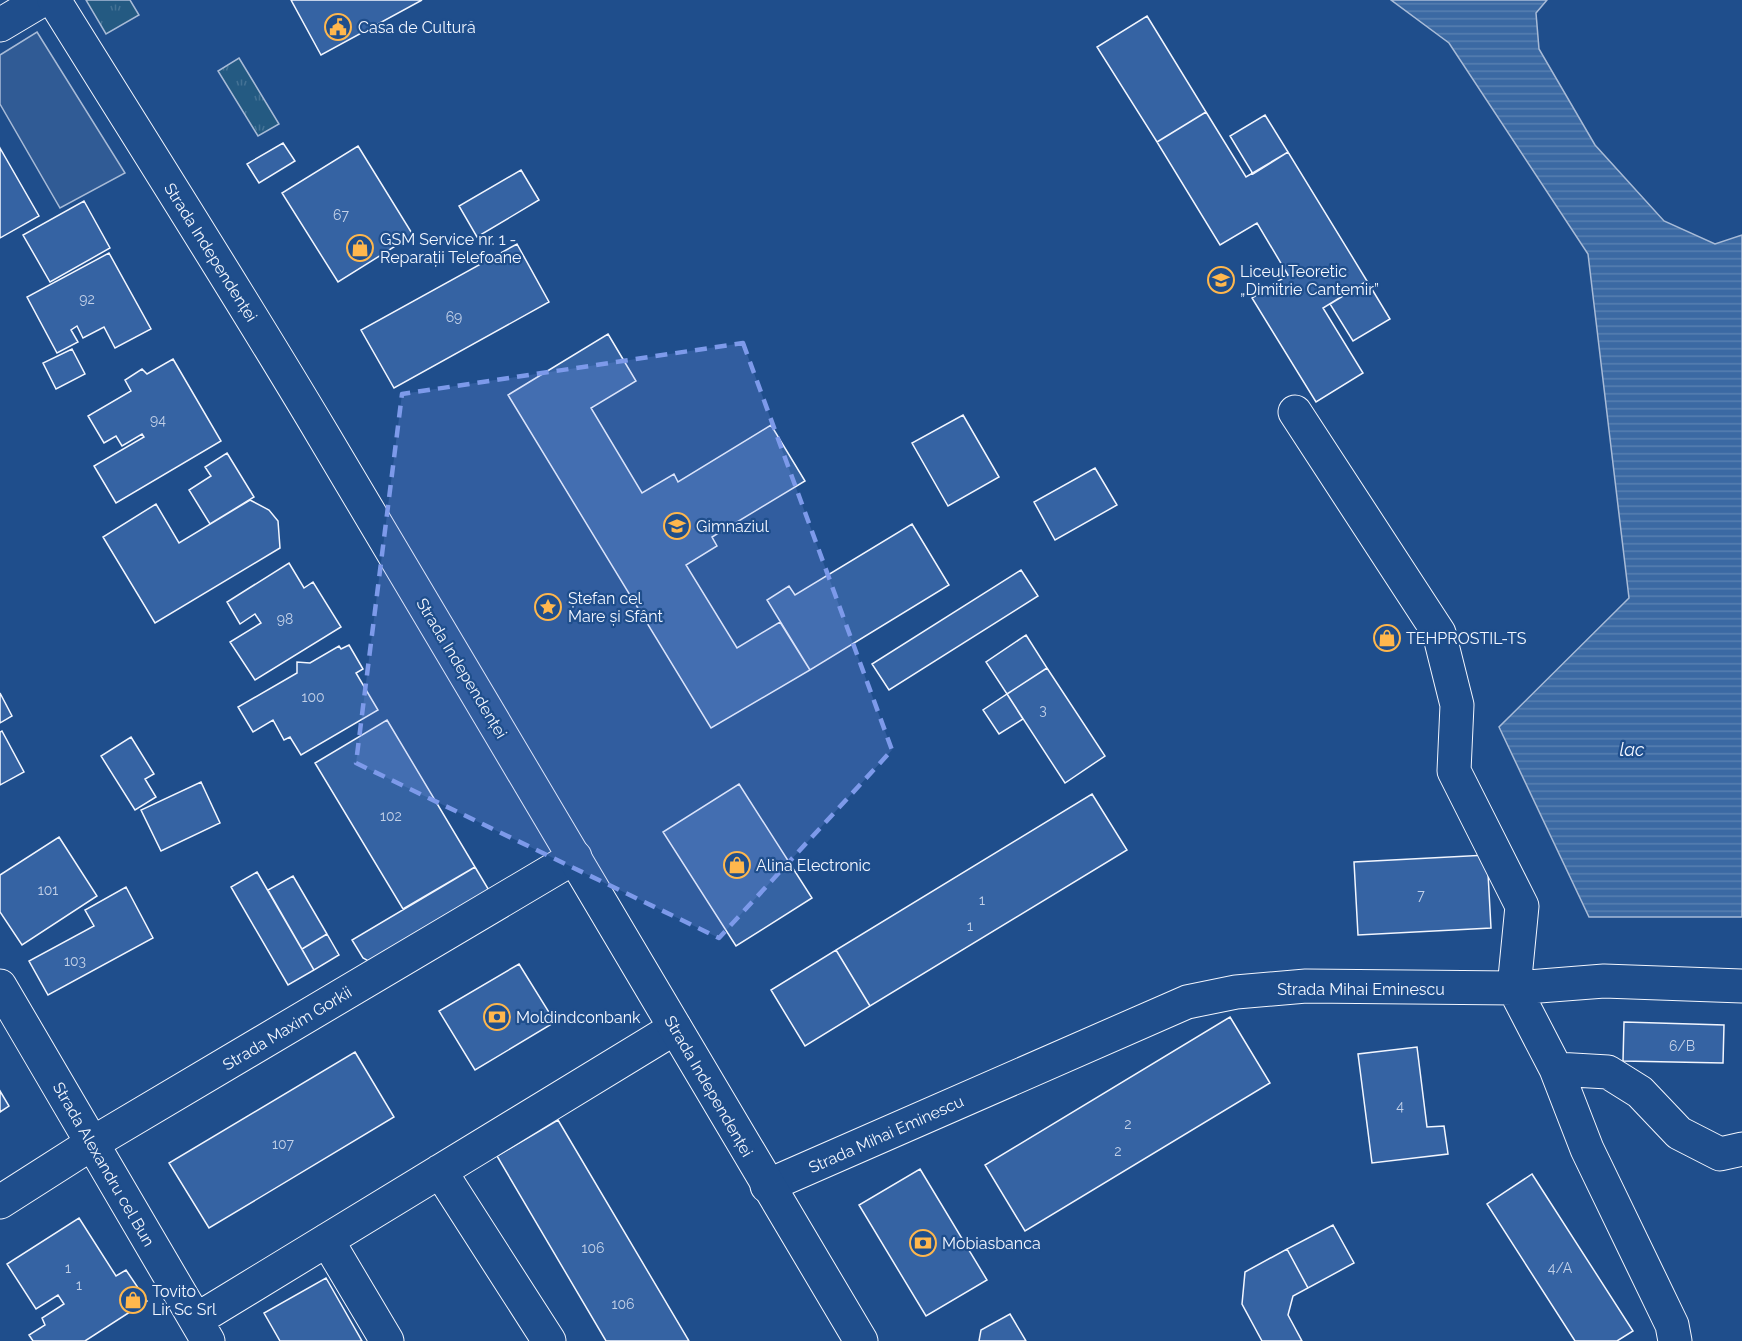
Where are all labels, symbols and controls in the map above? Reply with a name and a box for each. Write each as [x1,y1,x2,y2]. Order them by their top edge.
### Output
public building icon: Casa de Cultură [323,12,353,42]
place label: Casa de Cultură [358,18,476,37]
street label: Strada Independenței [160,179,261,325]
house number: 67 [333,207,349,223]
place label: GSM Service nr. 1 - Reparații Telefoane [380,230,521,267]
shop icon: GSM Service nr. 1 - Reparații Telefoane [345,233,375,263]
place label: Liceul Teoretic „Dimitrie Cantemir” [1240,262,1379,299]
school or university icon: Liceul Teoretic „Dimitrie Cantemir” [1206,265,1236,295]
house number: 92 [79,291,95,307]
house number: 69 [446,309,462,325]
house number: 94 [150,412,166,428]
school or university icon: Gimnaziul [662,511,692,541]
place label: Gimnaziul [696,517,770,536]
place label: Ștefan cel Mare și Sfânt [568,589,664,626]
place icon: Ștefan cel Mare și Sfânt [533,592,563,622]
street label: Strada Independenței [412,595,511,742]
house number: 98 [277,611,293,627]
shop icon: TEHPROSTIL-TS [1372,623,1402,653]
place label: TEHPROSTIL-TS [1406,629,1527,648]
house number: 100 [301,689,325,705]
house number: 3 [1039,702,1047,718]
water label: lac [1620,739,1645,760]
house number: 102 [380,808,402,824]
shop icon: Alina Electronic [722,850,752,880]
place label: Alina Electronic [756,856,871,875]
house number: 101 [38,882,58,898]
house number: 7 [1417,887,1425,903]
house number: 1 [979,892,985,908]
house number: 1 [967,918,973,934]
house number: 103 [64,953,86,969]
street label: Strada Mihai Eminescu [1277,980,1445,999]
street label: Strada Maxim Gorkii [219,982,355,1074]
bank icon: Moldindconbank [482,1002,512,1032]
place label: Moldindconbank [516,1008,641,1027]
street label: Strada Independenței [660,1012,757,1160]
house number: 6/B [1669,1038,1695,1054]
street label: Strada Alexandru cel Bun [49,1079,158,1250]
street label: Strada Mihai Eminescu [806,1092,967,1177]
house number: 4 [1396,1098,1404,1114]
house number: 2 [1124,1116,1132,1132]
house number: 107 [272,1136,294,1152]
house number: 2 [1114,1143,1122,1159]
bank icon: Mobiasbanca [908,1228,938,1258]
place label: Mobiasbanca [942,1234,1041,1253]
house number: 106 [581,1240,605,1256]
house number: 1 [65,1260,71,1276]
house number: 4/A [1548,1260,1573,1276]
house number: 1 [76,1277,82,1293]
place label: Tovito Lir Sc Srl [152,1282,217,1319]
shop icon: Tovito Lir Sc Srl [118,1285,148,1315]
house number: 106 [611,1296,635,1312]

